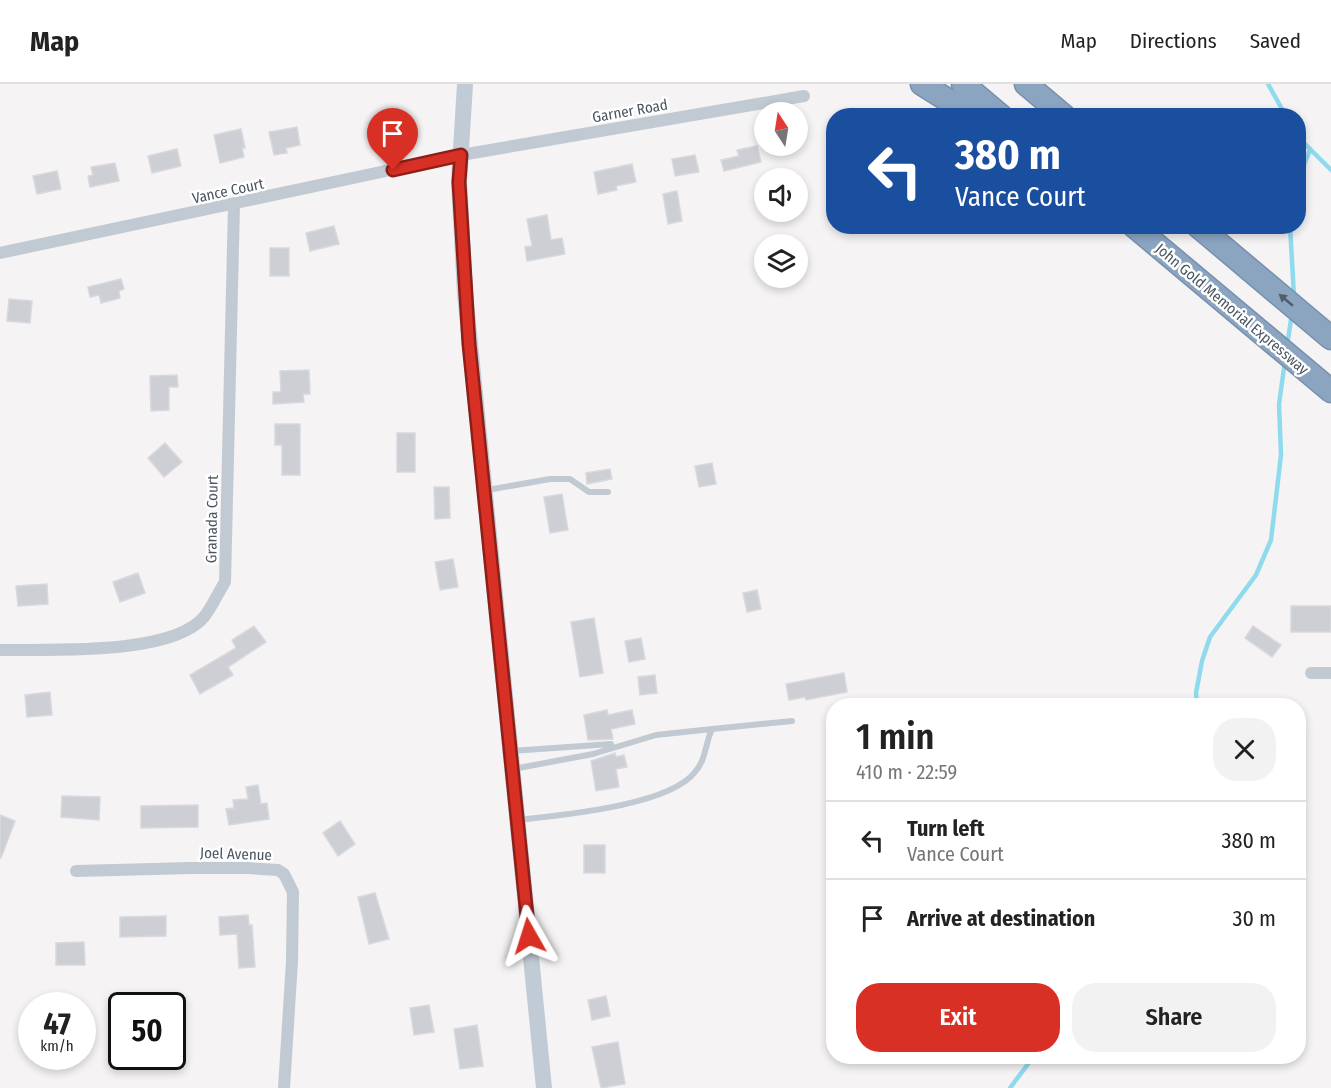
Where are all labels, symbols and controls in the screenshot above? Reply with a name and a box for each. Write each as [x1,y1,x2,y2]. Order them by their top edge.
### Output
text: Map [30,25,79,58]
text: Map [1060,28,1097,54]
text: Directions [1130,28,1217,54]
text: Saved [1250,28,1301,54]
street label: Garner Road [591,96,669,126]
north arrow [754,102,808,156]
map controls [754,102,808,288]
pin [367,108,418,170]
icon: arrive [376,117,409,150]
text: 380 m [955,130,1061,180]
icon: left [856,132,934,210]
button: sound [754,168,808,222]
street label: Vance Court [191,175,265,207]
text: Vance Court [955,181,1086,213]
button: layers [754,234,808,288]
street label: John Gold Memorial Expressway [1152,240,1312,379]
one-way arrow [1278,294,1294,307]
street label: Granada Court [202,475,222,563]
text: 1 min [856,715,934,759]
button: close [1213,718,1276,781]
text: 410 m · 22:59 [856,760,957,784]
text: Turn left [907,815,985,842]
icon: left [856,824,889,857]
text: 380 m [1222,827,1276,854]
text: Vance Court [907,842,1004,866]
street label: Joel Avenue [200,844,272,864]
icon: arrive [856,902,889,935]
position arrow [497,904,561,968]
text: Arrive at destination [907,905,1095,932]
text: 30 m [1233,905,1276,932]
button: Exit [856,983,1060,1052]
button: Share [1072,983,1276,1052]
speed limit sign: 50 [108,992,186,1070]
text: 47 [43,1006,71,1042]
text: km/h [40,1037,74,1055]

